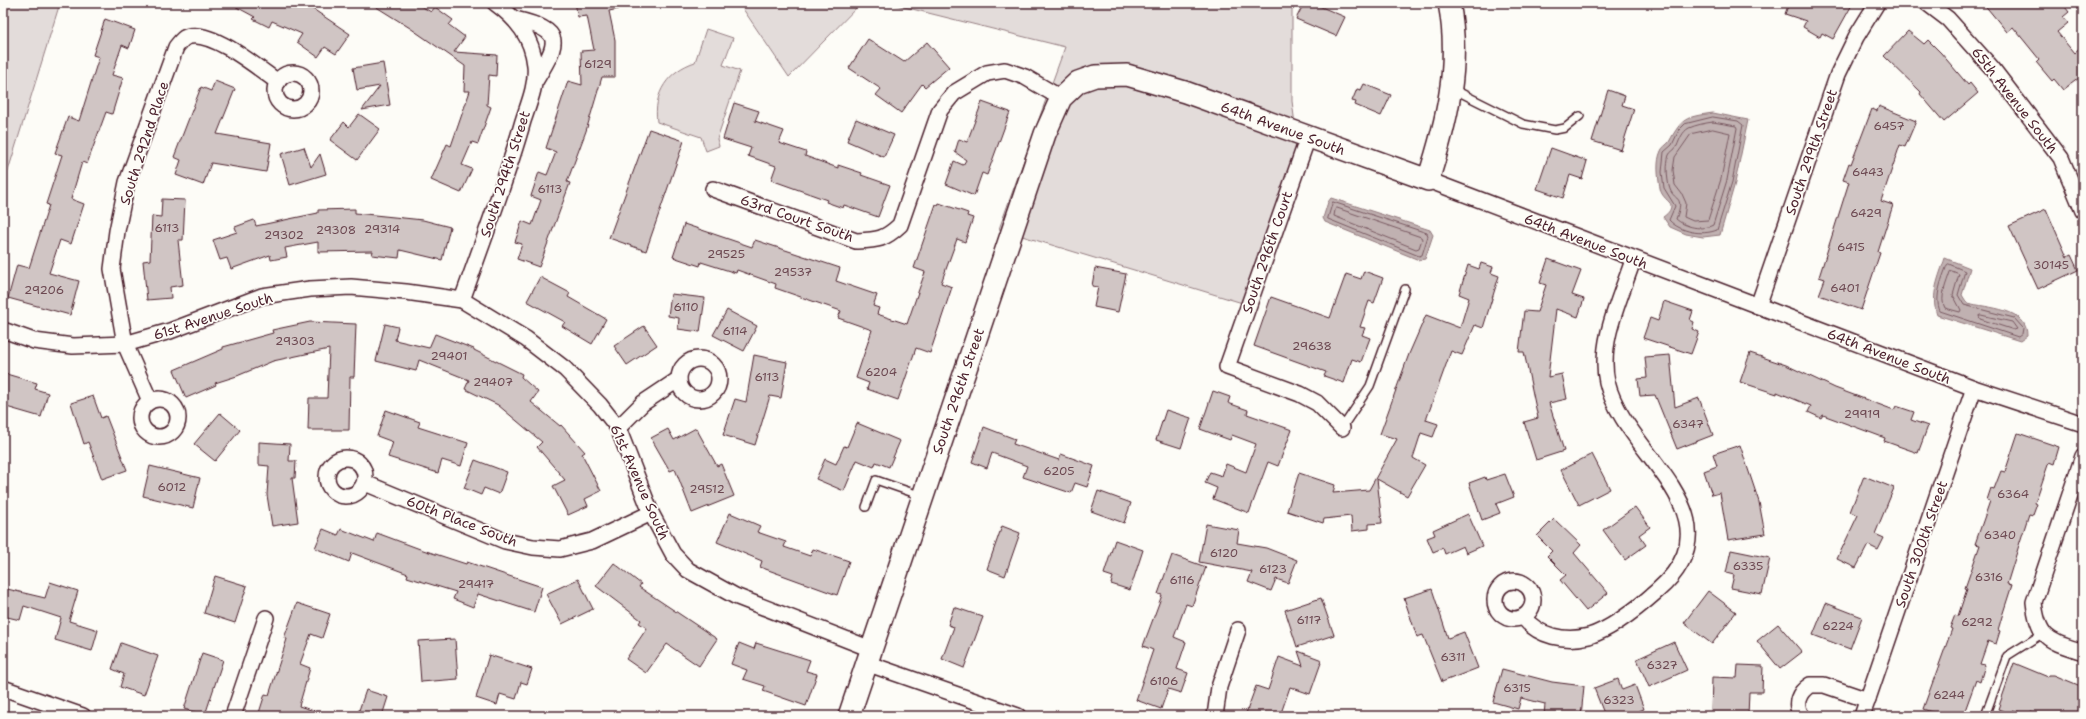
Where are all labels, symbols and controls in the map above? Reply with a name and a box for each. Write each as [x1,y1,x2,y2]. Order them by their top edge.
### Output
street label: 65th Avenue South [1968,43,2062,157]
house number: 6129 [584,56,612,72]
street label: South 292nd Place [116,79,172,207]
street label: South 299th Street [1781,87,1841,217]
street label: 64th Avenue South [1218,97,1348,159]
street label: South 294th Street [476,108,534,240]
house number: 6457 [1873,118,1905,134]
house number: 6443 [1852,164,1884,180]
house number: 6113 [538,181,562,197]
street label: South 296th Court [1238,189,1296,315]
street label: 63rd Court South [738,190,856,246]
house number: 6429 [1850,205,1882,221]
street label: 64th Avenue South [1521,209,1651,273]
house number: 6113 [155,220,179,236]
house number: 29314 [364,221,400,237]
house number: 29308 [316,222,356,238]
house number: 29302 [264,227,304,243]
house number: 6415 [1837,239,1865,255]
house number: 29525 [707,246,745,262]
house number: 30145 [2033,257,2069,273]
house number: 29537 [774,264,812,280]
house number: 6401 [1830,280,1860,296]
house number: 29206 [24,282,64,298]
street label: 61st Avenue South [151,288,275,344]
house number: 6110 [673,299,699,315]
house number: 6114 [723,323,747,339]
street label: 64th Avenue South [1824,324,1954,388]
street label: South 296th Street [928,326,988,456]
house number: 29303 [275,333,315,349]
house number: 29638 [1292,338,1332,354]
house number: 29401 [430,348,468,364]
house number: 6204 [865,364,897,380]
house number: 6113 [755,369,779,385]
house number: 29407 [473,374,513,390]
house number: 29919 [1844,406,1880,422]
house number: 6347 [1672,416,1704,432]
street label: 61st Avenue South [606,421,674,543]
house number: 6205 [1043,463,1075,479]
street label: South 300th Street [1891,478,1951,610]
house number: 6012 [158,479,186,495]
house number: 29512 [689,481,725,497]
house number: 6364 [1997,486,2029,502]
street label: 60th Place South [404,491,520,551]
house number: 6340 [1984,527,2016,543]
house number: 6120 [1210,545,1238,561]
house number: 6335 [1733,558,1763,574]
house number: 6123 [1259,561,1287,577]
house number: 6316 [1975,569,2003,585]
house number: 6116 [1169,572,1195,588]
house number: 29417 [458,576,494,592]
house number: 6117 [1297,612,1321,628]
house number: 6292 [1961,614,1993,630]
house number: 6224 [1822,618,1854,634]
house number: 6311 [1440,649,1466,665]
house number: 6327 [1646,657,1678,673]
house number: 6106 [1150,673,1178,689]
house number: 6315 [1503,680,1531,696]
house number: 6244 [1933,687,1965,703]
house number: 6323 [1603,692,1635,708]

